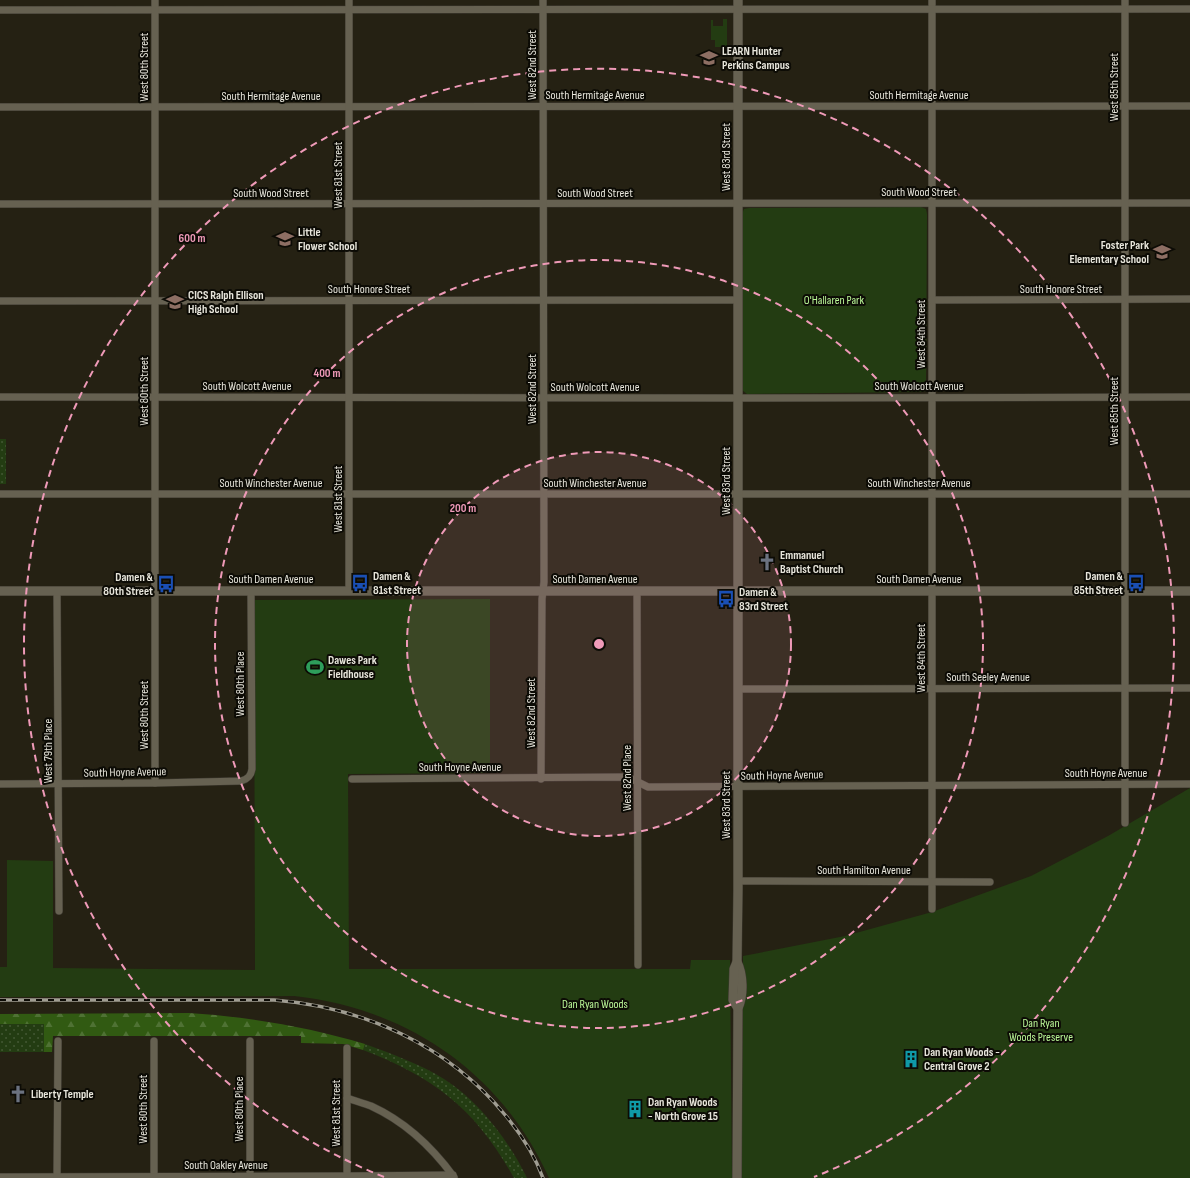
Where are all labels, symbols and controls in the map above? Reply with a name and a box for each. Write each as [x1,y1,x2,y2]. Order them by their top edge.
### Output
street label: West 82nd Street [525,30,540,100]
street label: West 80th Street [137,32,152,101]
place label: LEARN Hunter Perkins Campus [722,44,790,73]
school or university icon: LEARN Hunter Perkins Campus [699,48,719,68]
street label: West 85th Street [1107,52,1122,121]
street label: South Hermitage Avenue [545,88,645,103]
street label: South Hermitage Avenue [869,88,969,103]
street label: South Hermitage Avenue [221,89,321,104]
street label: West 83rd Street [719,123,734,191]
street label: West 81st Street [331,141,346,208]
street label: South Wood Street [881,185,957,200]
street label: South Wood Street [233,186,309,201]
street label: South Wood Street [557,186,633,201]
place label: Little Flower School [298,225,357,254]
school or university icon: Little Flower School [275,229,295,249]
text: 600 m [179,231,205,246]
place label: Foster Park Elementary School [1069,238,1149,267]
school or university icon: Foster Park Elementary School [1152,242,1172,262]
street label: South Honore Street [328,282,411,297]
street label: South Honore Street [1020,282,1103,297]
place label: CICS Ralph Ellison High School [188,288,264,317]
school or university icon: CICS Ralph Ellison High School [165,292,185,312]
park label: O'Hallaren Park [804,293,865,308]
street label: West 84th Street [914,299,929,368]
street label: West 82nd Street [525,354,540,424]
street label: West 80th Street [137,356,152,425]
text: 400 m [314,366,340,381]
street label: West 85th Street [1107,376,1122,445]
street label: South Wolcott Avenue [203,379,292,394]
street label: South Wolcott Avenue [875,379,964,394]
street label: South Wolcott Avenue [551,380,640,395]
street label: West 83rd Street [719,447,734,515]
street label: West 81st Street [331,465,346,532]
street label: South Winchester Avenue [219,476,323,491]
street label: South Winchester Avenue [543,476,647,491]
street label: South Winchester Avenue [867,476,971,491]
text: 200 m [450,501,476,516]
place label: Emmanuel Baptist Church [780,548,843,577]
church icon: Emmanuel Baptist Church [757,552,777,572]
place label: Damen & 81st Street [373,569,421,598]
place label: Damen & 85th Street [1074,569,1124,598]
place label: Damen & 80th Street [103,570,154,599]
street label: South Damen Avenue [228,572,314,587]
street label: South Damen Avenue [552,572,638,587]
street label: South Damen Avenue [876,572,962,587]
bus stop icon: Damen & 81st Street [350,573,370,593]
bus stop icon: Damen & 85th Street [1126,573,1146,593]
bus stop icon: Damen & 80th Street [156,574,176,594]
place label: Damen & 83rd Street [739,585,788,614]
bus stop icon: Damen & 83rd Street [716,589,736,609]
street label: West 84th Street [914,623,929,692]
centre of rings [592,637,606,651]
street label: West 80th Place [233,651,248,717]
place label: Dawes Park Fieldhouse [328,653,377,682]
sports icon: Dawes Park Fieldhouse [305,657,325,677]
street label: South Seeley Avenue [946,670,1030,685]
street label: West 82nd Street [524,678,539,748]
street label: West 80th Street [137,680,152,749]
street label: West 79th Place [41,718,56,783]
street label: West 82nd Place [620,745,635,811]
street label: South Hoyne Avenue [419,760,501,775]
street label: South Hoyne Avenue [84,764,167,781]
street label: South Hoyne Avenue [1065,766,1147,781]
street label: South Hoyne Avenue [741,767,824,784]
street label: West 83rd Street [719,771,734,839]
street label: South Hamilton Avenue [817,863,911,878]
park label: Dan Ryan Woods [562,997,628,1012]
park label: Dan Ryan Woods Preserve [1009,1016,1073,1045]
place label: Dan Ryan Woods - Central Grove 2 [924,1045,1000,1074]
building icon: Dan Ryan Woods - Central Grove 2 [901,1049,921,1069]
street label: West 80th Street [136,1074,151,1143]
street label: West 80th Place [232,1076,247,1142]
street label: West 81st Street [329,1079,344,1146]
church icon: Liberty Temple [8,1084,28,1104]
place label: Liberty Temple [31,1087,94,1102]
place label: Dan Ryan Woods - North Grove 15 [648,1095,718,1124]
building icon: Dan Ryan Woods - North Grove 15 [625,1099,645,1119]
street label: South Oakley Avenue [184,1158,268,1173]

